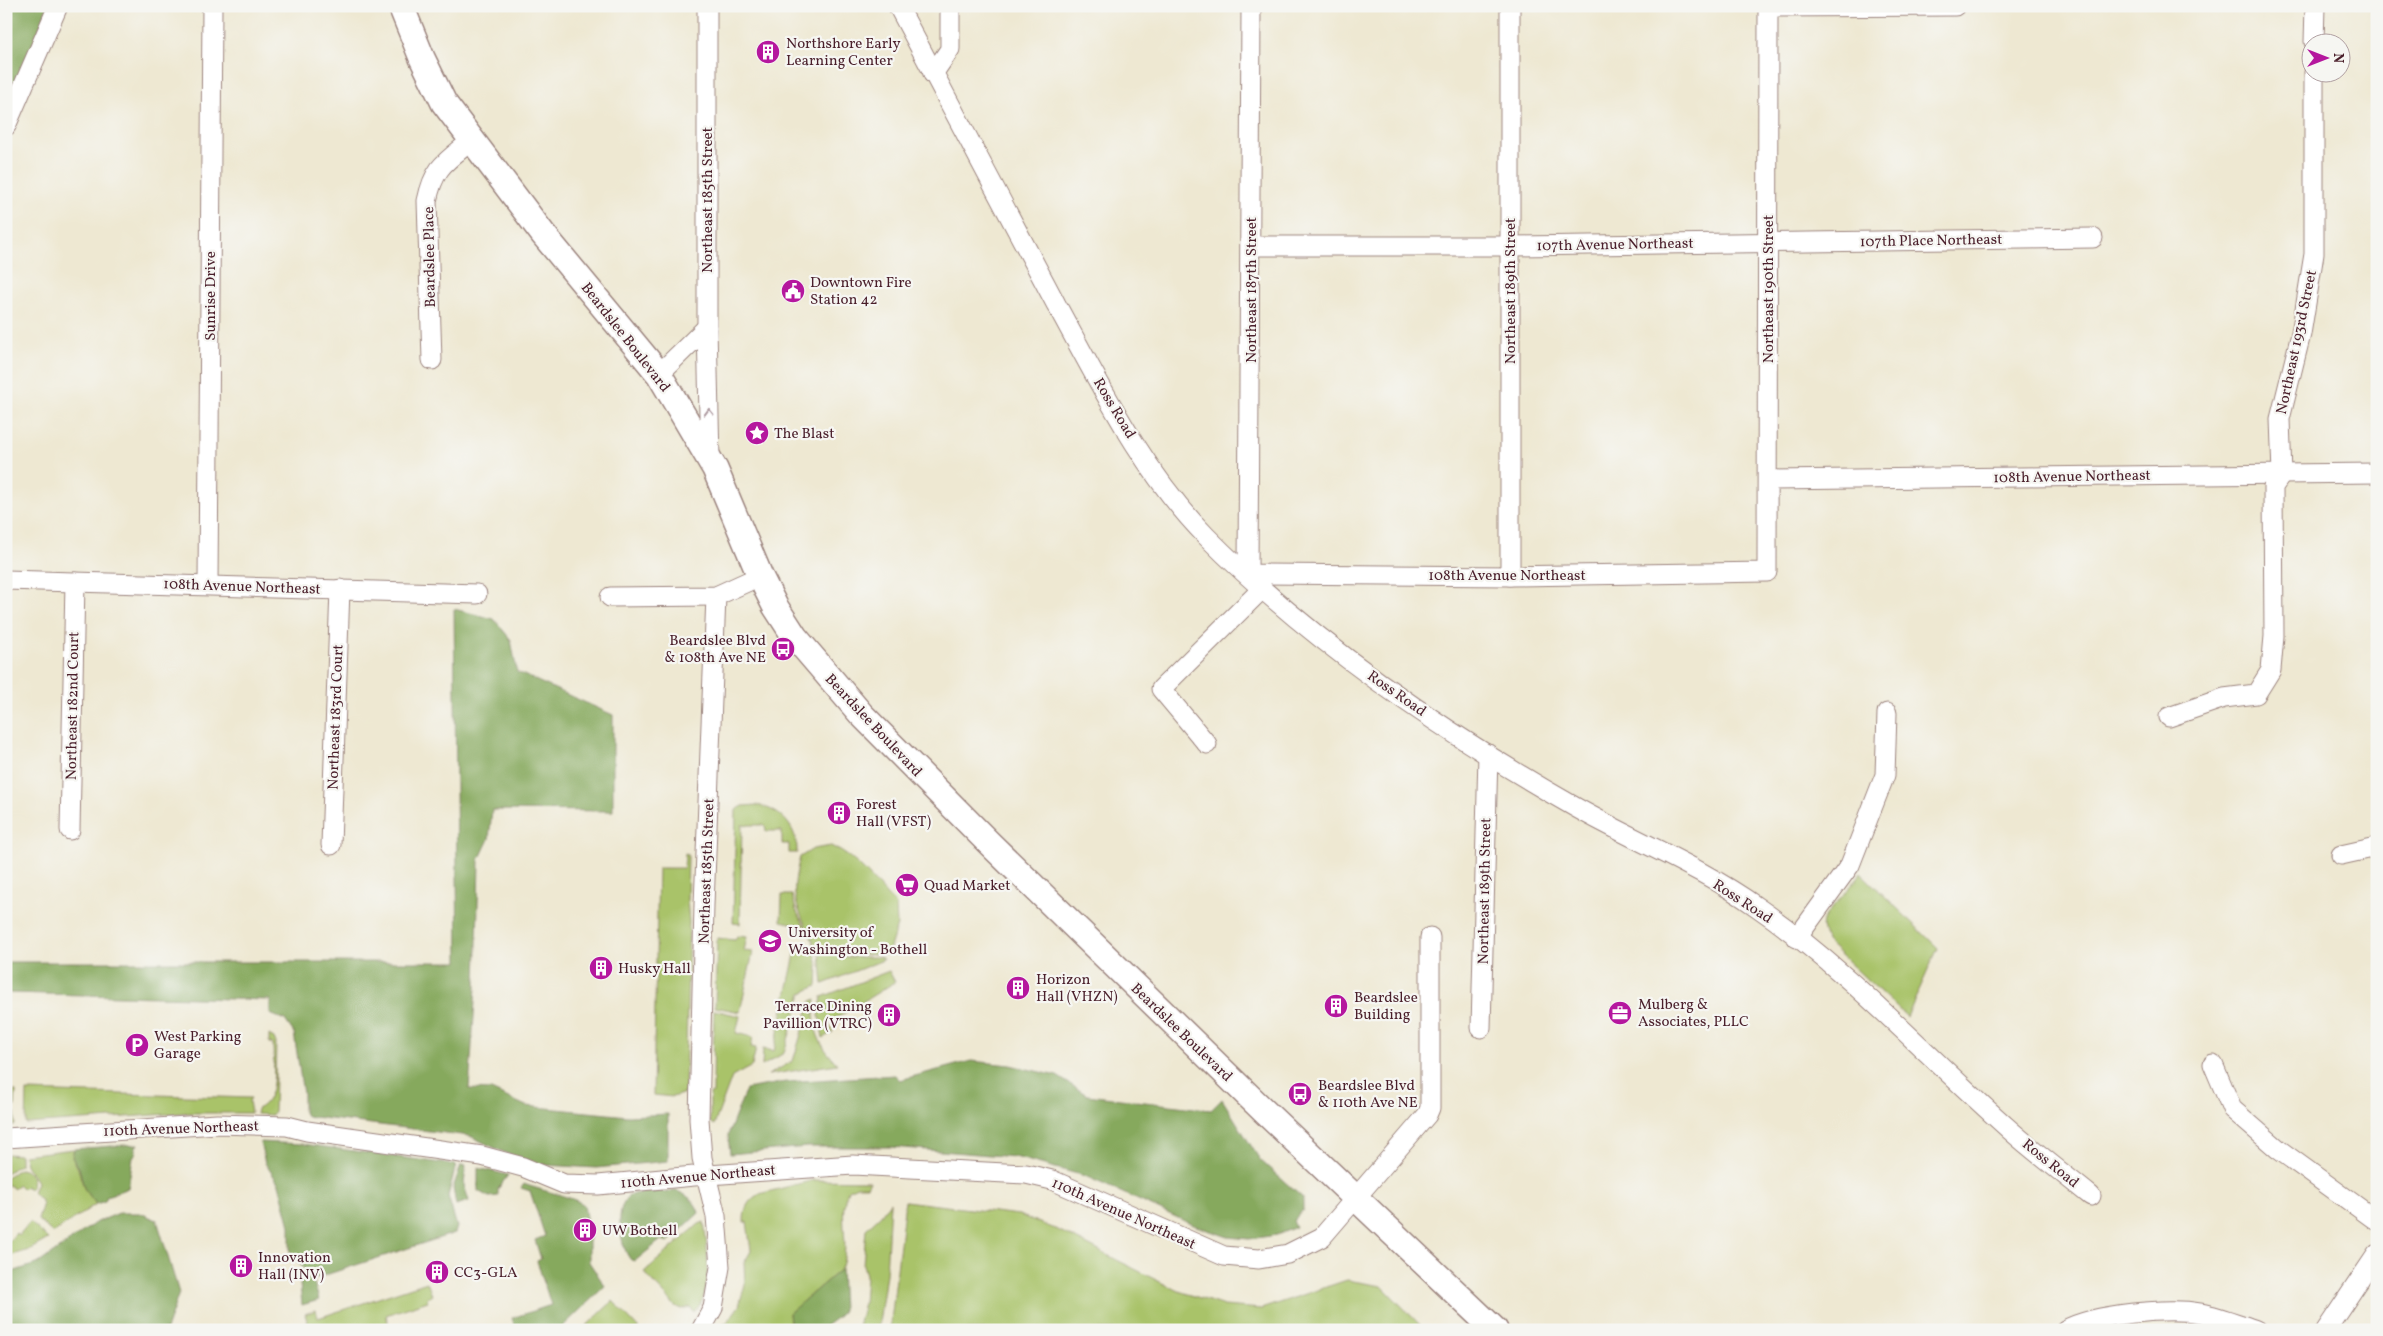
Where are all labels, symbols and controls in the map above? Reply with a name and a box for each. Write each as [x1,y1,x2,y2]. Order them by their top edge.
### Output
north arrow [2300,32,2350,82]
place label: Northshore Early Learning Center [786,34,901,72]
building icon: Northshore Early Learning Center [755,39,781,65]
text: N [2328,53,2347,63]
street label: Northeast 185th Street [698,127,719,273]
street label: Beardslee Place [419,206,442,308]
street label: Northeast 190th Street [1759,215,1780,363]
street label: Northeast 187th Street [1242,217,1263,363]
street label: Northeast 189th Street [1501,218,1522,364]
street label: 107th Place Northeast [1860,230,2003,253]
street label: 107th Avenue Northeast [1536,234,1694,257]
street label: Sunrise Drive [201,251,222,341]
street label: Northeast 193rd Street [2272,268,2323,416]
place label: Downtown Fire Station 42 [810,273,912,311]
public building icon: Downtown Fire Station 42 [780,278,806,304]
street label: Beardslee Boulevard [575,279,674,397]
street label: Ross Road [1087,374,1140,443]
one-way arrow [704,408,714,416]
place icon: The Blast [744,420,770,446]
place label: The Blast [774,424,835,445]
street label: 108th Avenue Northeast [1993,466,2151,489]
street label: 108th Avenue Northeast [1428,566,1586,587]
street label: 108th Avenue Northeast [163,574,321,601]
place label: Beardslee Blvd & 108th Ave NE [665,631,766,669]
street label: Northeast 182nd Court [62,632,85,780]
bus stop icon: Beardslee Blvd & 108th Ave NE [770,636,796,662]
street label: Northeast 183rd Court [323,644,350,790]
street label: Ross Road [1362,666,1430,722]
street label: Beardslee Boulevard [819,670,926,782]
place label: Forest Hall (VFST) [856,795,931,833]
street label: Northeast 185th Street [694,798,721,944]
building icon: Forest Hall (VFST) [826,800,852,826]
street label: Northeast 189th Street [1474,818,1497,965]
supermarket icon: Quad Market [894,872,920,898]
street label: Ross Road [1708,875,1776,929]
place label: Quad Market [924,876,1010,897]
place label: University of Washington - Bothell [788,923,927,961]
school or university icon: University of Washington - Bothell [757,928,783,954]
building icon: Husky Hall [588,955,614,981]
place label: Husky Hall [618,959,691,980]
place label: Horizon Hall (VHZN) [1036,970,1118,1008]
building icon: Horizon Hall (VHZN) [1005,975,1031,1001]
street label: Beardslee Boulevard [1125,979,1237,1087]
place label: Beardslee Building [1354,988,1418,1026]
building icon: Beardslee Building [1323,993,1349,1019]
place label: Mulberg & Associates, PLLC [1638,995,1749,1033]
place label: Terrace Dining Pavillion (VTRC) [763,997,872,1035]
office icon: Mulberg & Associates, PLLC [1607,1000,1633,1026]
building icon: Terrace Dining Pavillion (VTRC) [876,1002,902,1028]
place label: West Parking Garage [154,1027,242,1065]
parking icon: West Parking Garage [124,1032,150,1058]
place label: Beardslee Blvd & 110th Ave NE [1318,1076,1418,1114]
bus stop icon: Beardslee Blvd & 110th Ave NE [1287,1081,1313,1107]
street label: 110th Avenue Northeast [103,1116,259,1143]
street label: Ross Road [2017,1135,2083,1194]
street label: 110th Avenue Northeast [620,1160,777,1195]
street label: 110th Avenue Northeast [1048,1173,1199,1256]
building icon: UW Bothell [572,1217,598,1243]
place label: UW Bothell [602,1221,677,1242]
place label: Innovation Hall (INV) [258,1248,331,1286]
building icon: Innovation Hall (INV) [228,1253,254,1279]
building icon: CC3-GLA [424,1259,450,1285]
place label: CC3-GLA [454,1263,518,1284]

